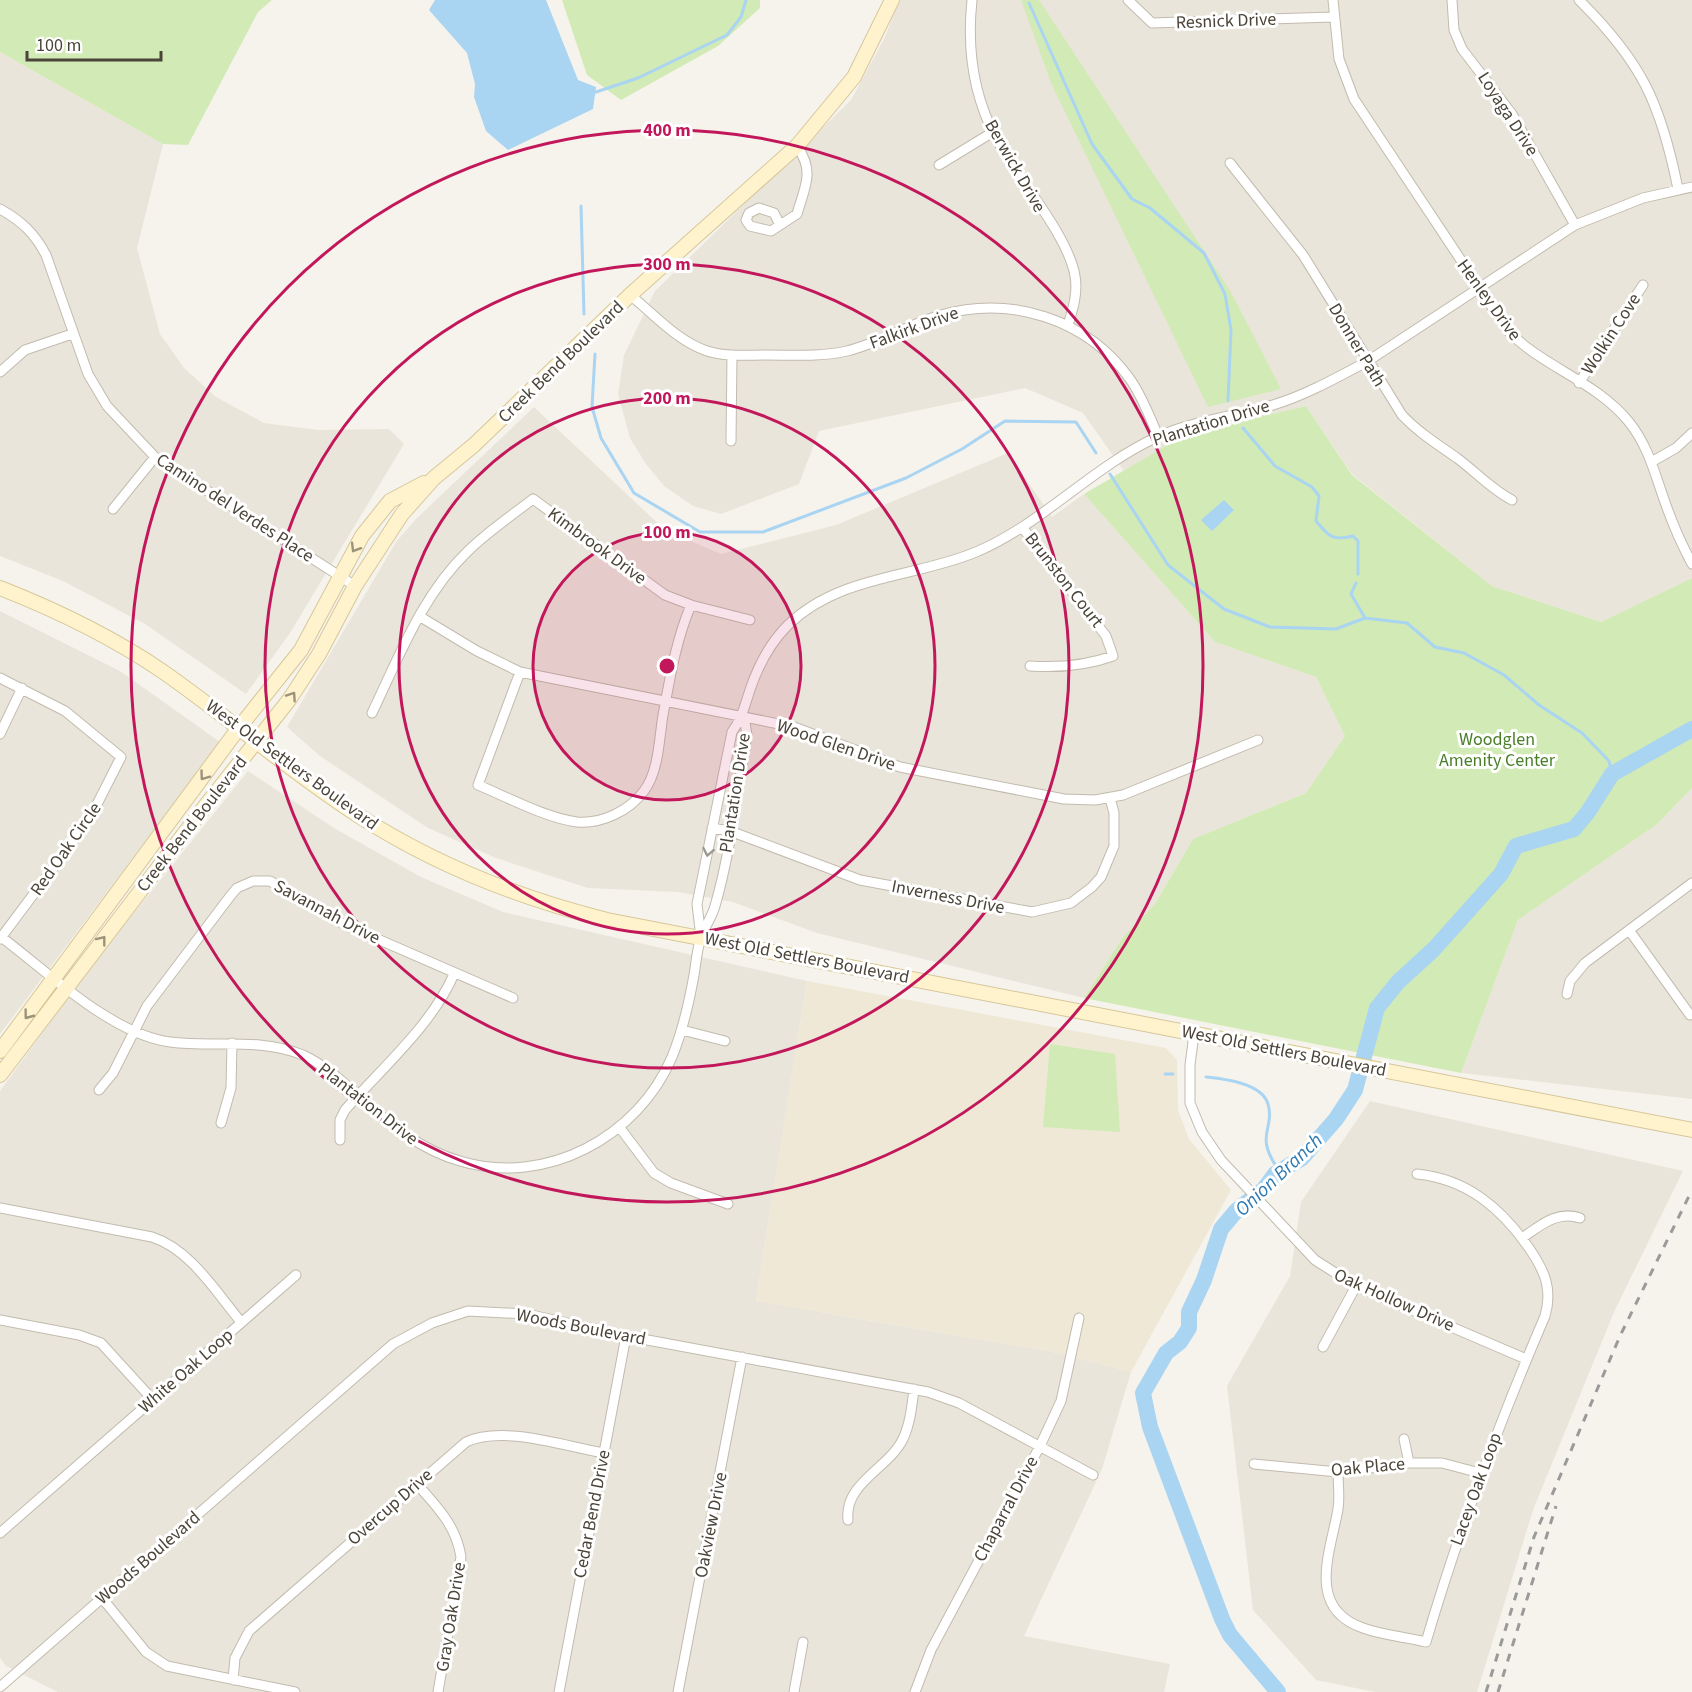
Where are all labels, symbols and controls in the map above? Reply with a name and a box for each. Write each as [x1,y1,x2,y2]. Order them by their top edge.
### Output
street label: Resnick Drive [1175,7,1277,35]
scale bar [27,24,160,62]
text: 100 m [36,33,81,58]
street label: Loyaga Drive [1471,67,1545,161]
street label: Berwick Drive [978,115,1052,217]
text: 400 m [643,118,691,143]
text: 300 m [643,252,691,277]
street label: Henley Drive [1451,254,1527,346]
street label: Wolkin Cove [1575,288,1647,380]
street label: Creek Bend Boulevard [492,295,630,429]
street label: Donner Path [1322,299,1392,391]
street label: Falkirk Drive [866,300,962,356]
text: 200 m [643,386,691,411]
street label: Plantation Drive [1150,393,1273,453]
street label: Camino del Verdes Place [151,447,319,569]
street label: Kimbrook Drive [542,502,652,590]
text: 100 m [643,520,691,545]
street label: Brunston Court [1019,527,1109,633]
one-way arrow [351,542,362,552]
centre of rings [657,656,677,676]
one-way arrow [285,692,296,703]
street label: West Old Settlers Boulevard [201,694,383,836]
street label: Wood Glen Drive [773,713,899,777]
park label: Woodglen Amenity Center [1439,727,1556,773]
street label: Plantation Drive [713,731,757,855]
street label: Creek Bend Boulevard [131,751,253,897]
one-way arrow [200,770,211,781]
street label: Red Oak Circle [25,797,107,901]
one-way arrow [702,847,715,857]
street label: Savannah Drive [269,874,385,951]
street label: Inverness Drive [889,874,1007,920]
street label: West Old Settlers Boulevard [703,926,911,990]
one-way arrow [95,935,106,946]
one-way arrow [24,1008,35,1019]
street label: West Old Settlers Boulevard [1180,1019,1388,1083]
street label: Plantation Drive [313,1057,423,1151]
water label: Onion Branch [1229,1127,1329,1223]
street label: Oak Hollow Drive [1330,1262,1458,1338]
street label: Woods Boulevard [514,1302,648,1352]
street label: White Oak Loop [133,1323,239,1419]
street label: Lacey Oak Loop [1444,1429,1508,1549]
street label: Cedar Bend Drive [567,1448,617,1580]
street label: Oak Place [1330,1451,1406,1483]
street label: Chaparral Drive [968,1452,1044,1566]
street label: Overcup Drive [342,1463,438,1551]
street label: Oakview Drive [688,1470,734,1580]
street label: Woods Boulevard [90,1505,206,1611]
street label: Gray Oak Drive [430,1560,472,1674]

